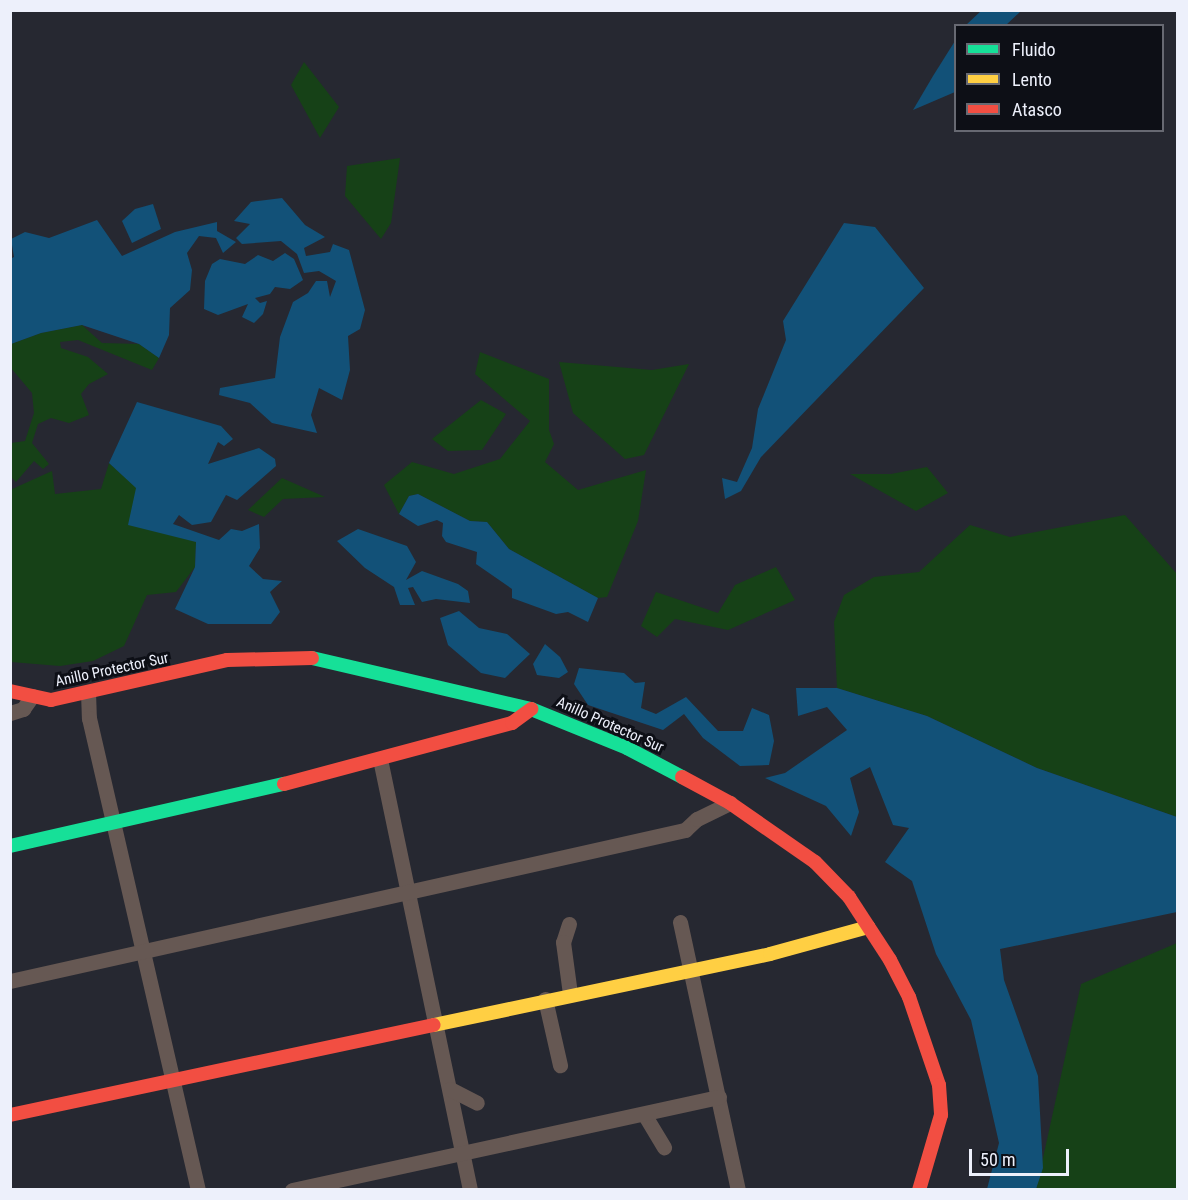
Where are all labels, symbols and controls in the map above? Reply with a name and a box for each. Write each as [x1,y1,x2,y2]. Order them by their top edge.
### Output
legend [954,24,1164,132]
text: Fluido [1012,39,1056,60]
text: Lento [1012,69,1052,90]
text: Atasco [1012,99,1062,120]
street label: Anillo Protector Sur [54,649,170,691]
street label: Anillo Protector Sur [554,693,666,757]
scale bar [972,1137,1072,1175]
text: 50 m [980,1149,1015,1170]

